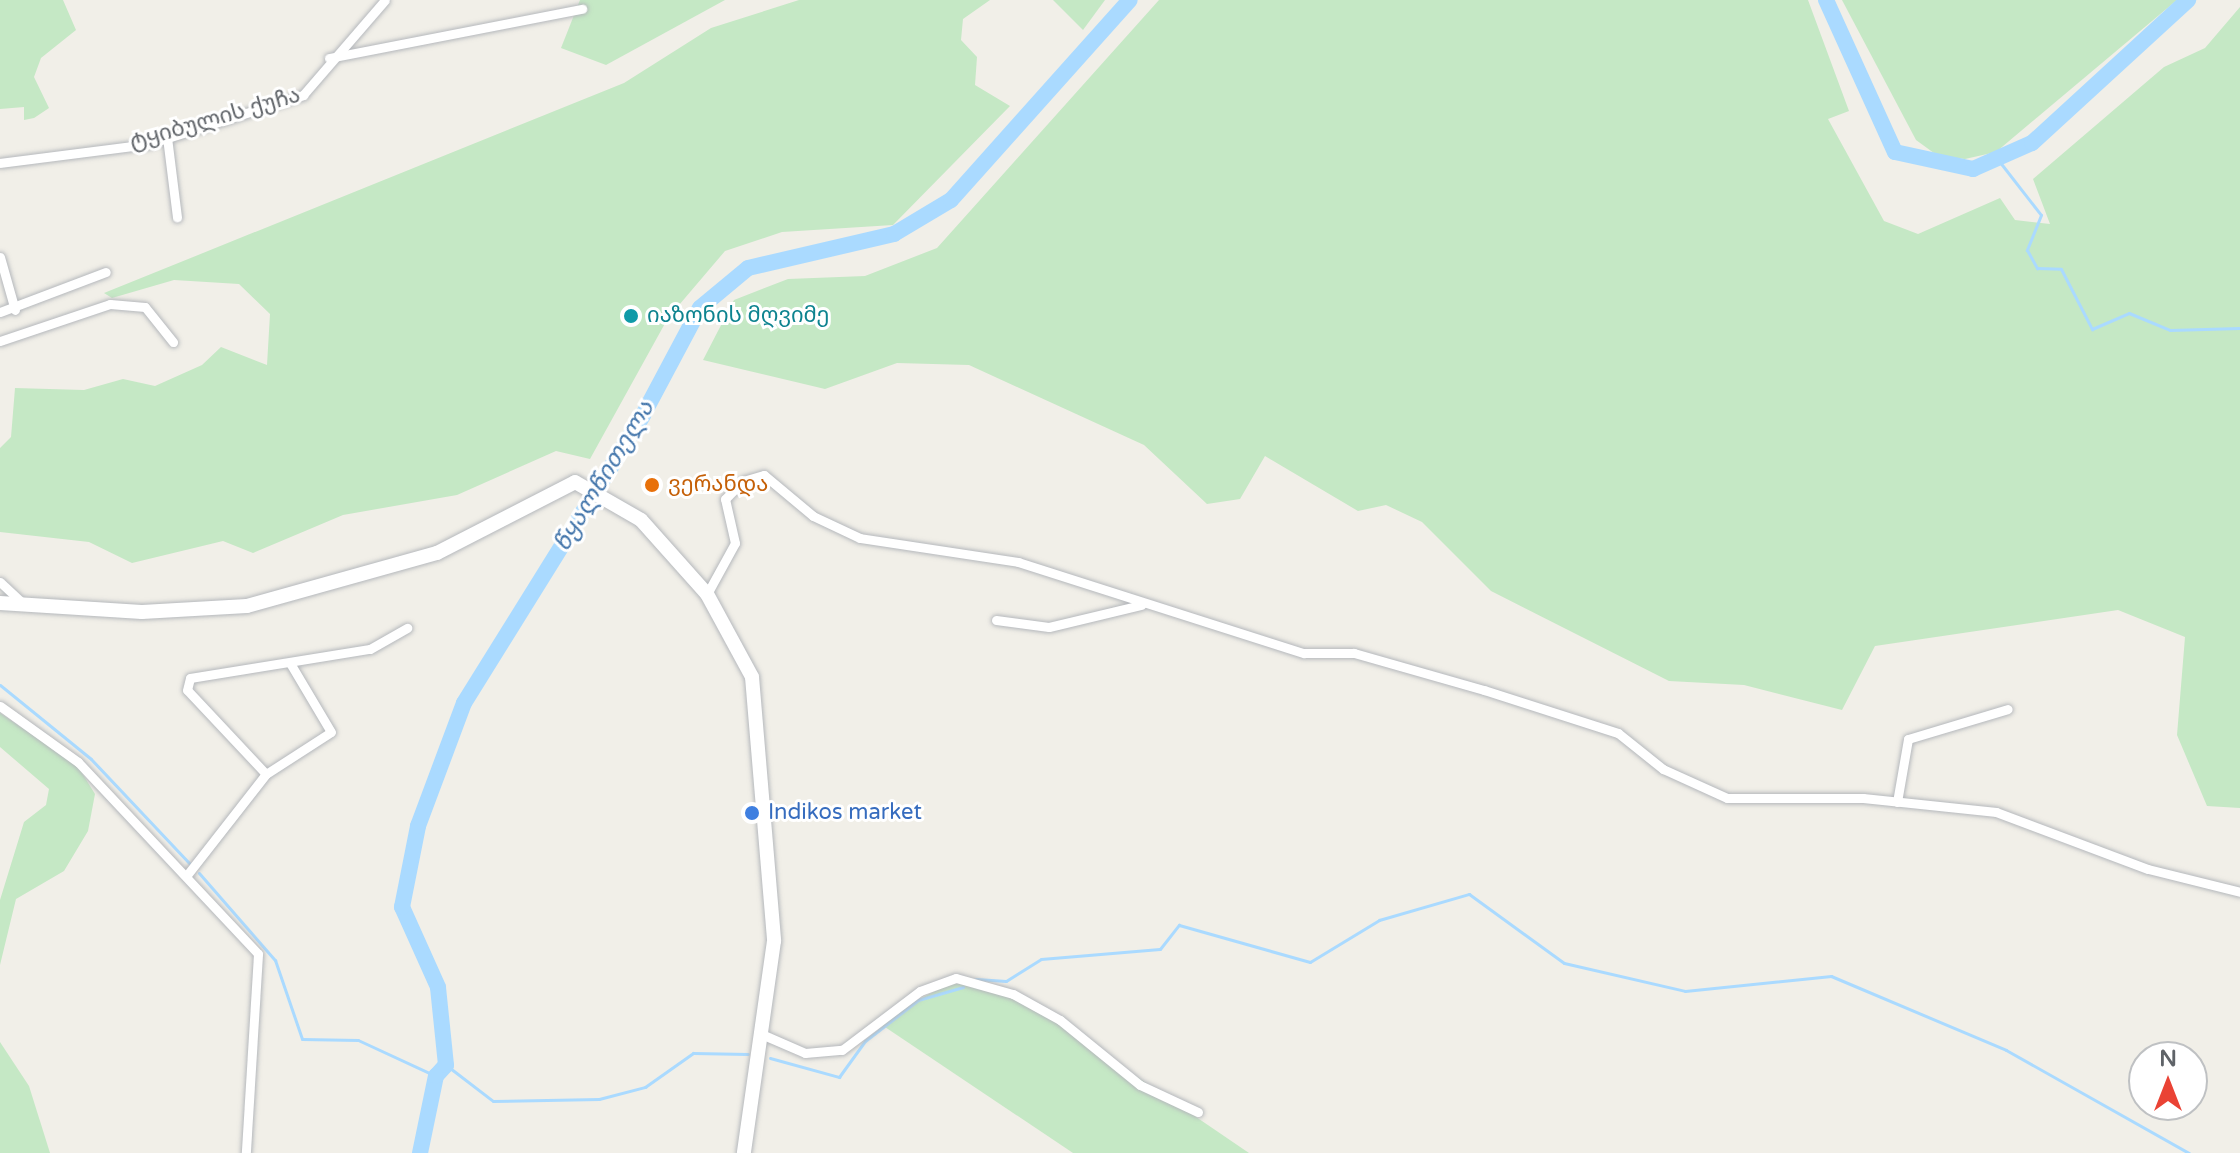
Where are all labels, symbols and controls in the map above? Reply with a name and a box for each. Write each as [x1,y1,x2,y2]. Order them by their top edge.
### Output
street label: ტყიბულის ქუჩა [127,82,303,156]
place label: იაზონის მღვიმე [647,303,829,329]
marker: იაზონის მღვიმე [622,307,640,325]
water label: წყალწითელა [548,395,660,557]
place label: ვერანდა [668,472,768,498]
marker: ვერანდა [643,476,661,494]
place label: Indikos market [768,800,922,826]
marker: Indikos market [743,804,761,822]
north arrow [2128,1041,2208,1121]
text: N [2159,1046,2177,1072]

